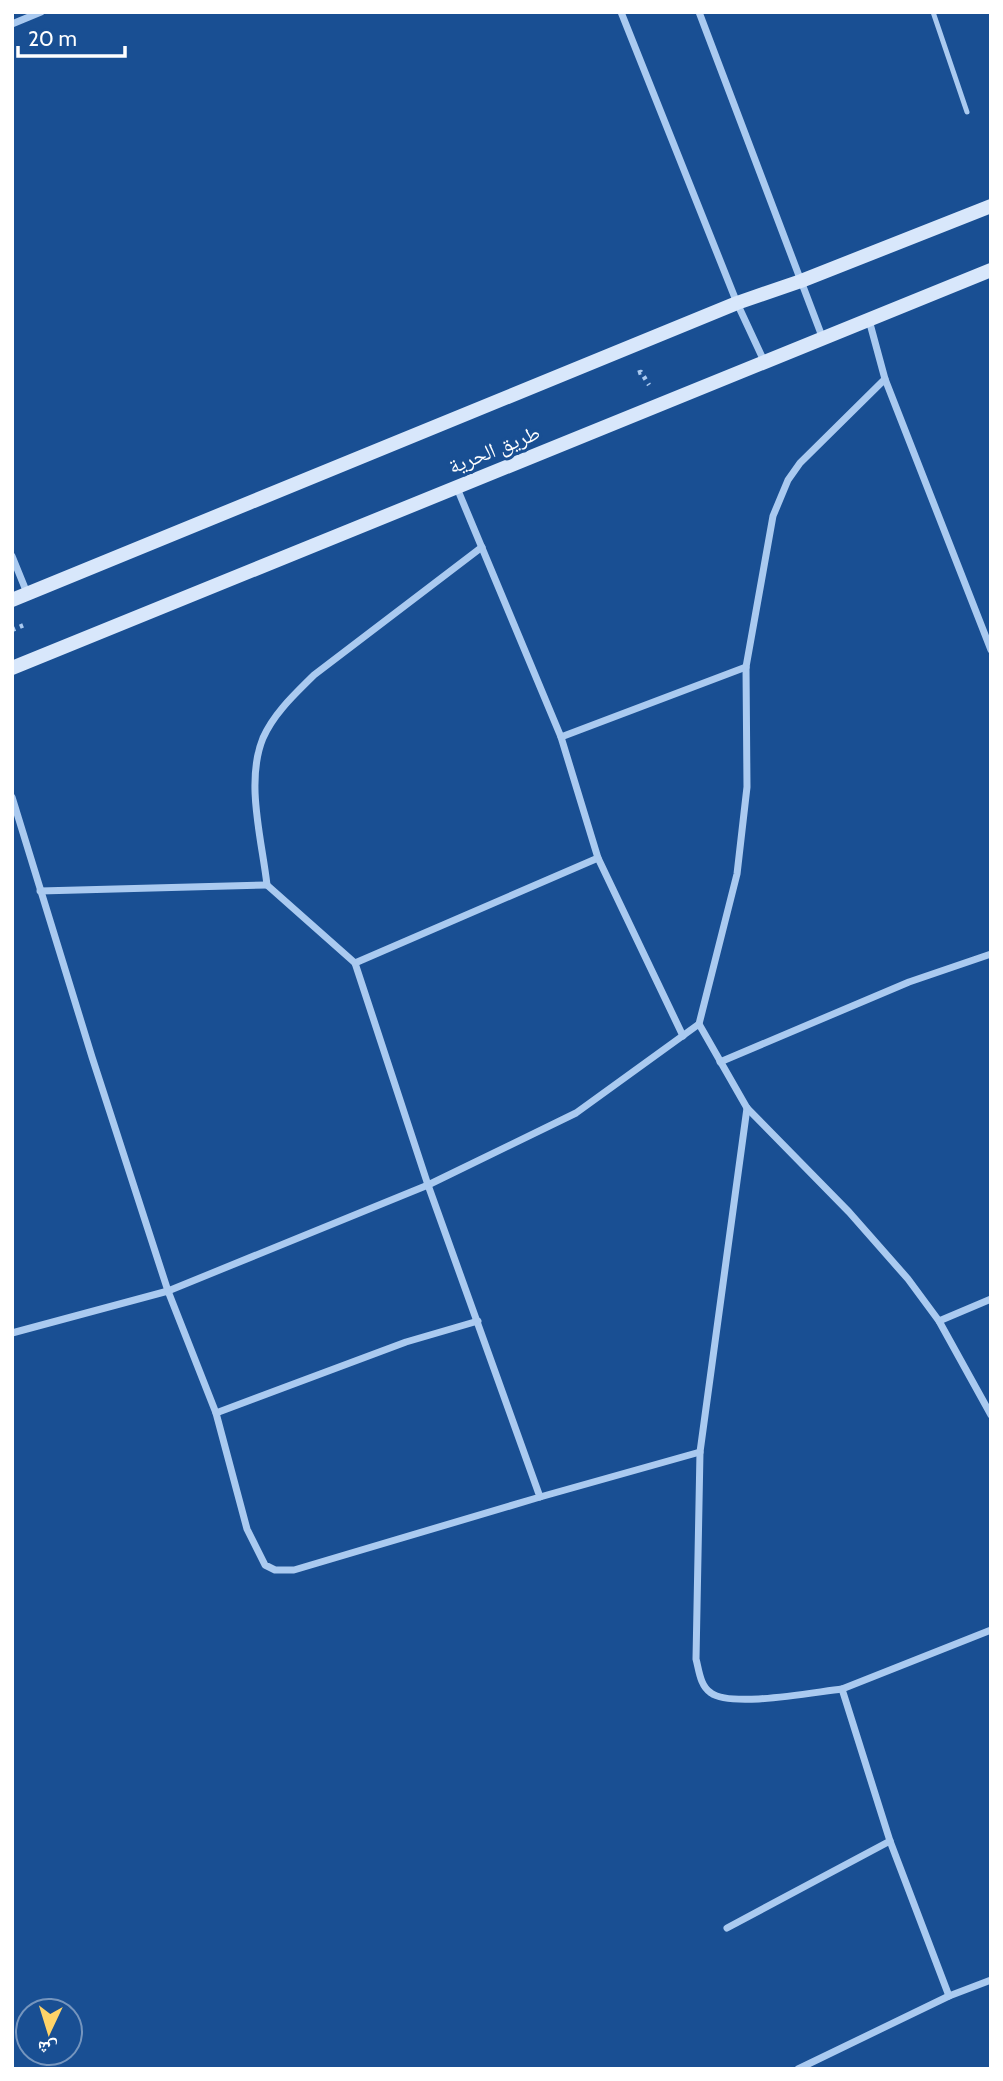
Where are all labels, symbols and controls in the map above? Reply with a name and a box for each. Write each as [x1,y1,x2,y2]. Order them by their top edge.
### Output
scale bar [18,14,124,58]
text: 20 m [28,26,77,51]
street label: طريق الحرية [445,419,544,480]
north arrow [14,1997,84,2067]
text: ش [37,2036,59,2061]

